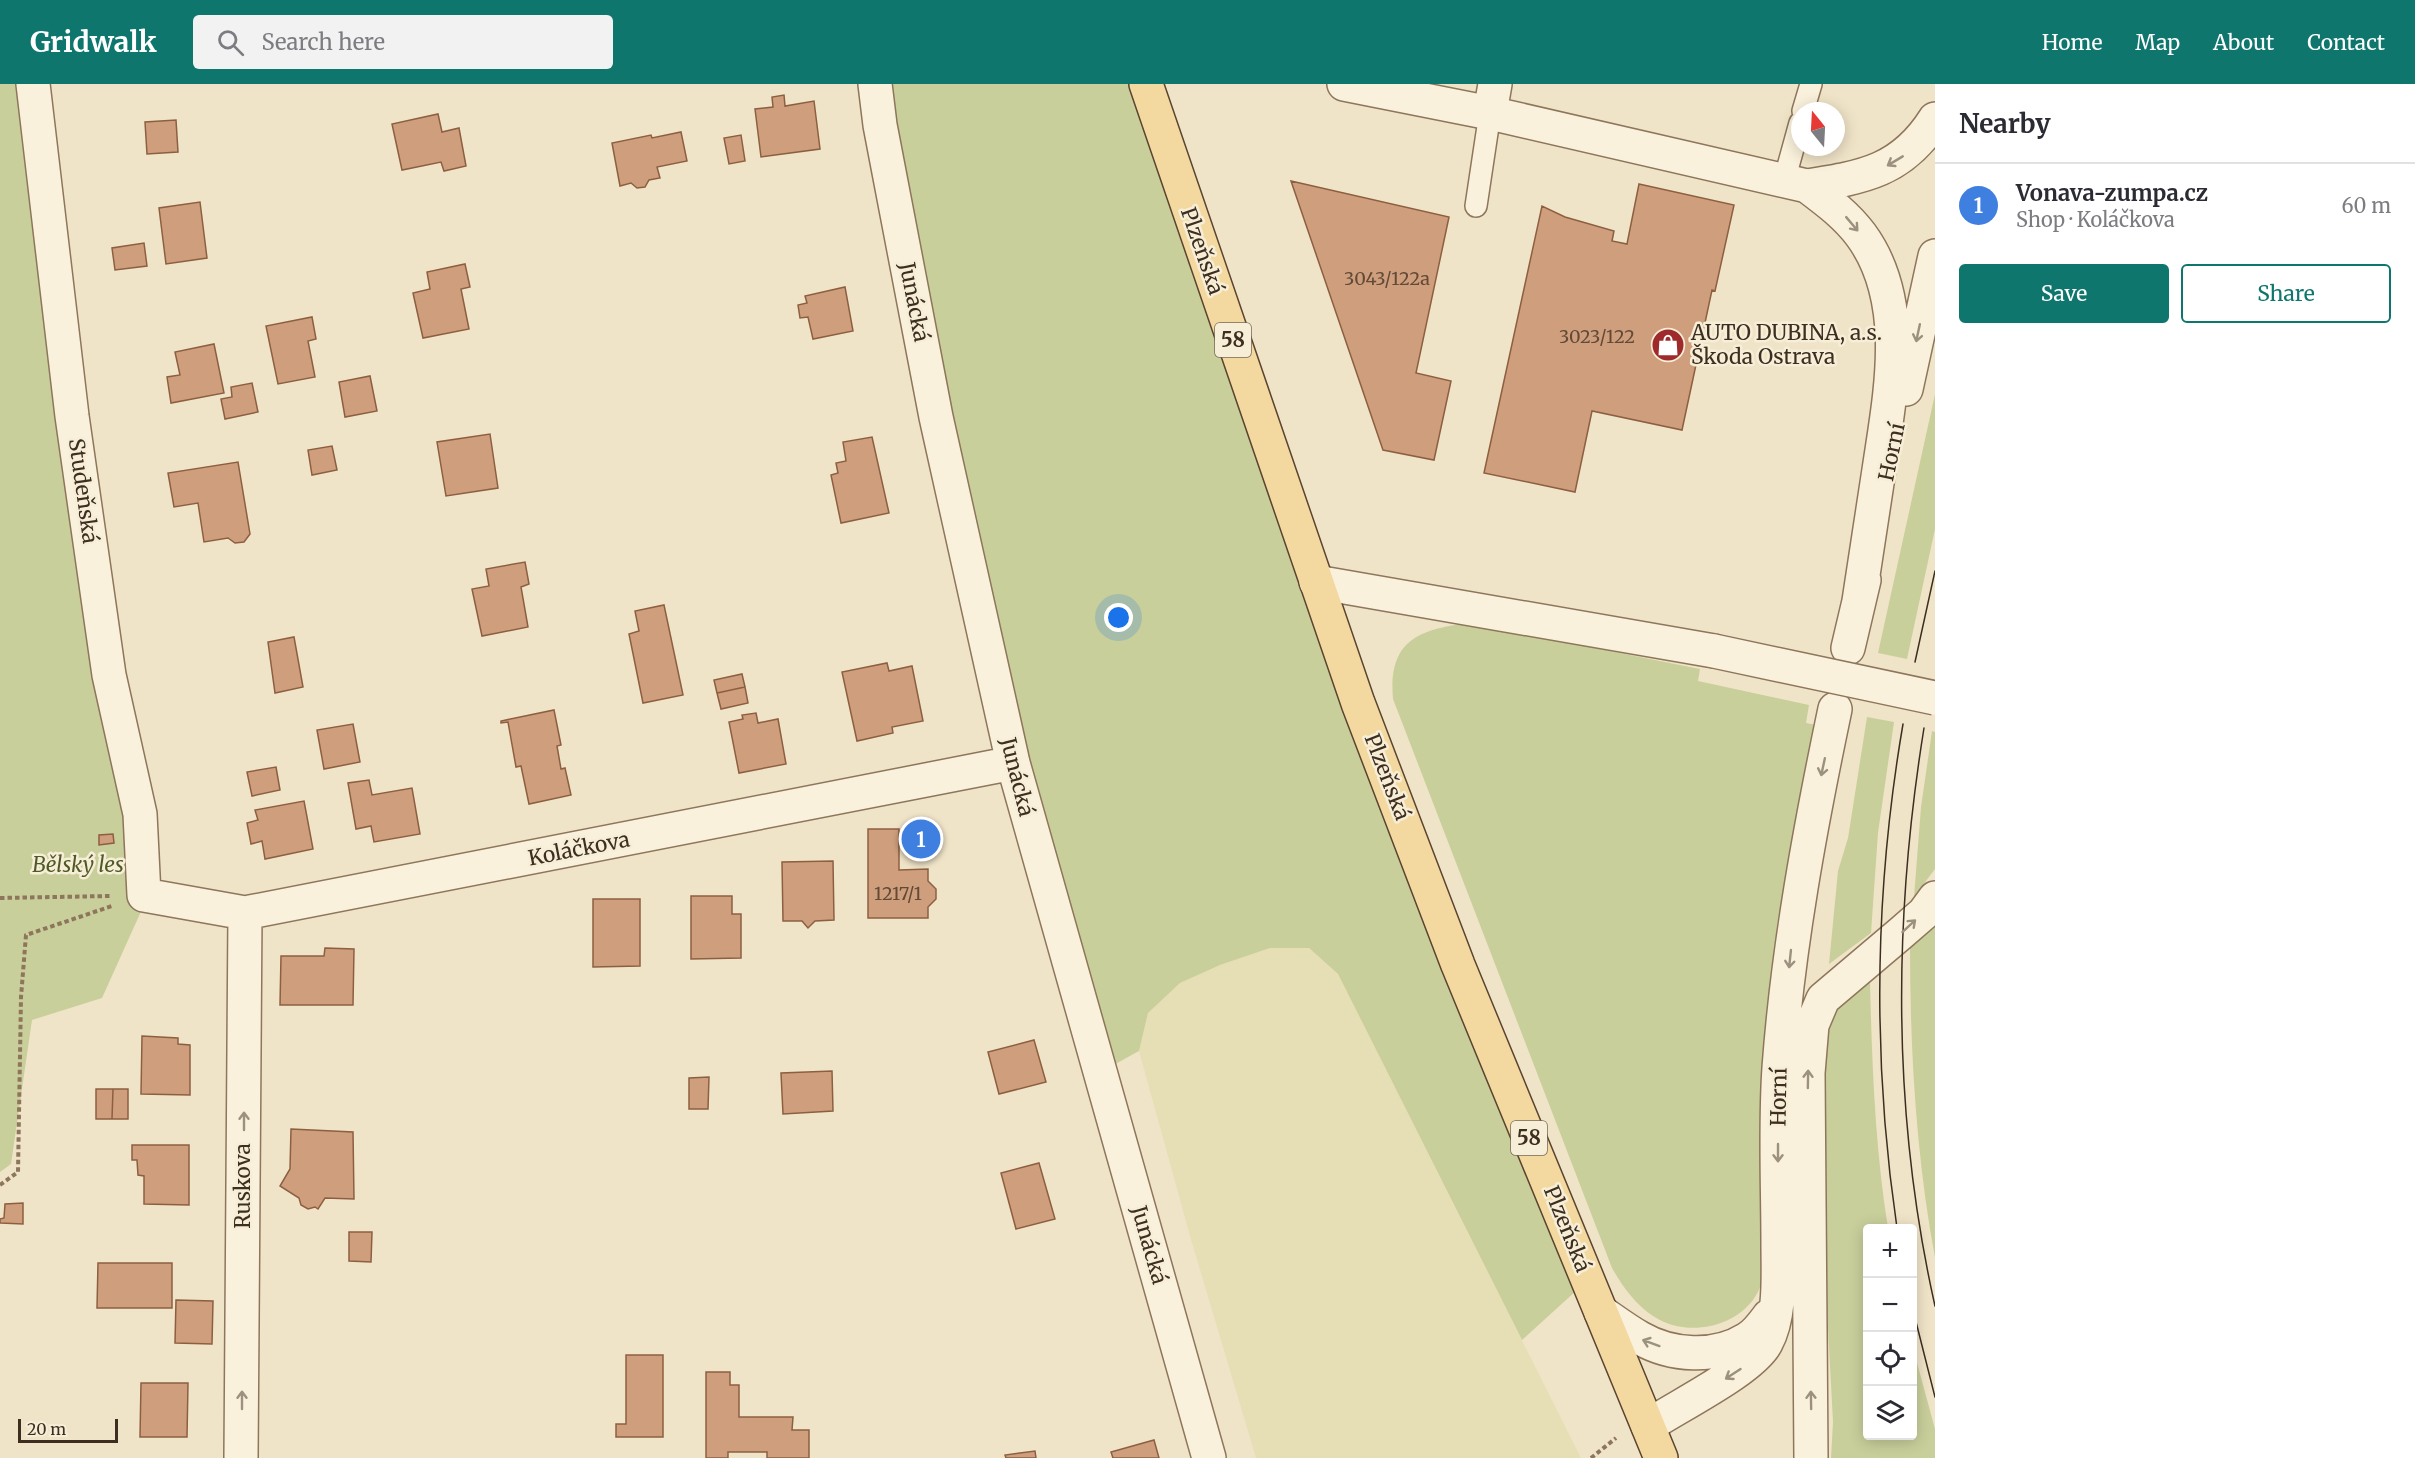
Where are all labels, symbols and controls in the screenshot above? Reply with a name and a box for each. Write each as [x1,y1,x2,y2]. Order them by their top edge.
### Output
search box [193,15,613,69]
text: Gridwalk [30,24,157,60]
icon: search [214,26,247,59]
text: Search here [262,28,385,56]
text: Home [2042,29,2102,56]
text: Map [2135,29,2180,56]
text: About [2213,29,2274,56]
text: Contact [2307,29,2385,56]
north arrow [1791,102,1845,156]
text: Nearby [1959,107,2051,140]
one-way arrow [1887,155,1904,167]
text: Vonava-zumpa.cz [2016,179,2208,207]
text: 1 [1974,193,1983,218]
text: 60 m [2341,193,2391,218]
street label: Plzeňská [1175,204,1230,298]
text: Shop · Koláčkova [2016,207,2175,232]
one-way arrow [1845,216,1859,231]
street label: Junácká [893,259,935,344]
button: Save [1959,264,2169,323]
button: Share [2181,264,2391,323]
house number: 3043/122a [1344,267,1430,290]
place label: AUTO DUBINA, a.s. Škoda Ostrava [1690,319,1882,370]
road number: 58 [1215,323,1251,357]
one-way arrow [1912,323,1923,343]
house number: 3023/122 [1559,325,1635,348]
shop icon: AUTO DUBINA, a.s. Škoda Ostrava [1650,327,1686,363]
street label: Horní [1872,419,1911,483]
street label: Studeňská [63,437,104,545]
your location [1104,603,1133,632]
street label: Plzeňská [1359,730,1416,824]
street label: Junácká [994,734,1040,819]
one-way arrow [1817,756,1828,776]
pin: 1 [902,816,940,861]
street label: Koláčkova [526,825,632,872]
park label: Bělský les [32,851,124,878]
house number: 1217/1 [874,882,922,905]
one-way arrow [1901,919,1916,933]
one-way arrow [1784,948,1795,968]
street label: Horní [1764,1066,1793,1127]
one-way arrow [1802,1069,1814,1089]
one-way arrow [238,1111,249,1131]
road number: 58 [1511,1121,1547,1155]
street label: Ruskova [229,1143,256,1229]
one-way arrow [1772,1143,1784,1163]
street label: Plzeňská [1538,1182,1597,1276]
street label: Junácká [1125,1202,1174,1287]
map controls [1863,1224,1917,1440]
button: + [1863,1224,1917,1278]
button: − [1863,1278,1917,1332]
button: locate [1863,1332,1917,1386]
one-way arrow [1642,1336,1661,1347]
one-way arrow [1725,1368,1742,1380]
button: layers [1863,1386,1917,1440]
one-way arrow [236,1390,248,1410]
one-way arrow [1805,1390,1817,1410]
scale bar [18,1416,118,1444]
text: 20 m [27,1419,66,1439]

